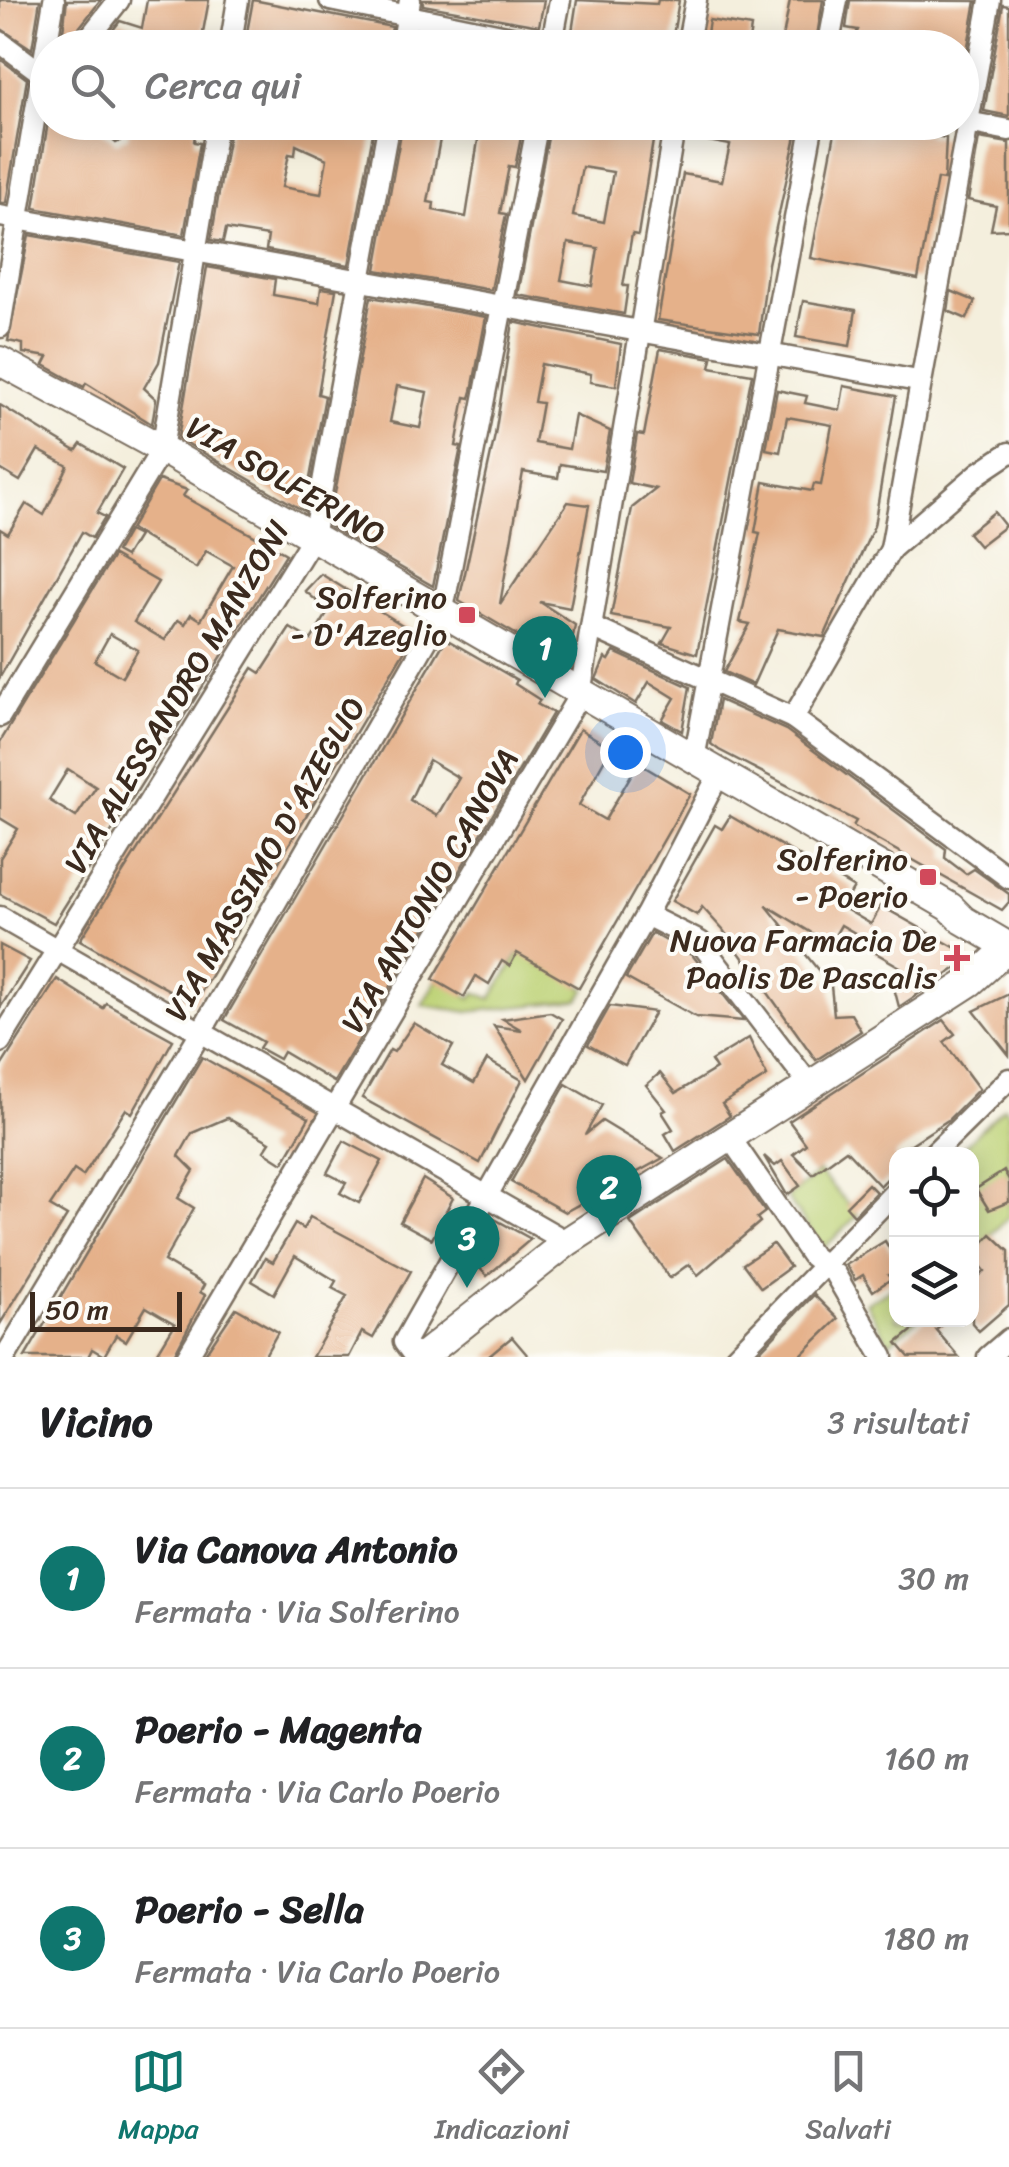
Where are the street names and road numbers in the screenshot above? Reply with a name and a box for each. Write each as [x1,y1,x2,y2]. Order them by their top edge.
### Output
street label: VIA SOLFERINO [175,400,397,562]
street label: VIA ALESSANDRO MANZONI [48,509,306,885]
street label: VIA MASSIMO D'AZEGLIO [148,686,382,1032]
street label: VIA ANTONIO CANOVA [325,738,535,1044]

